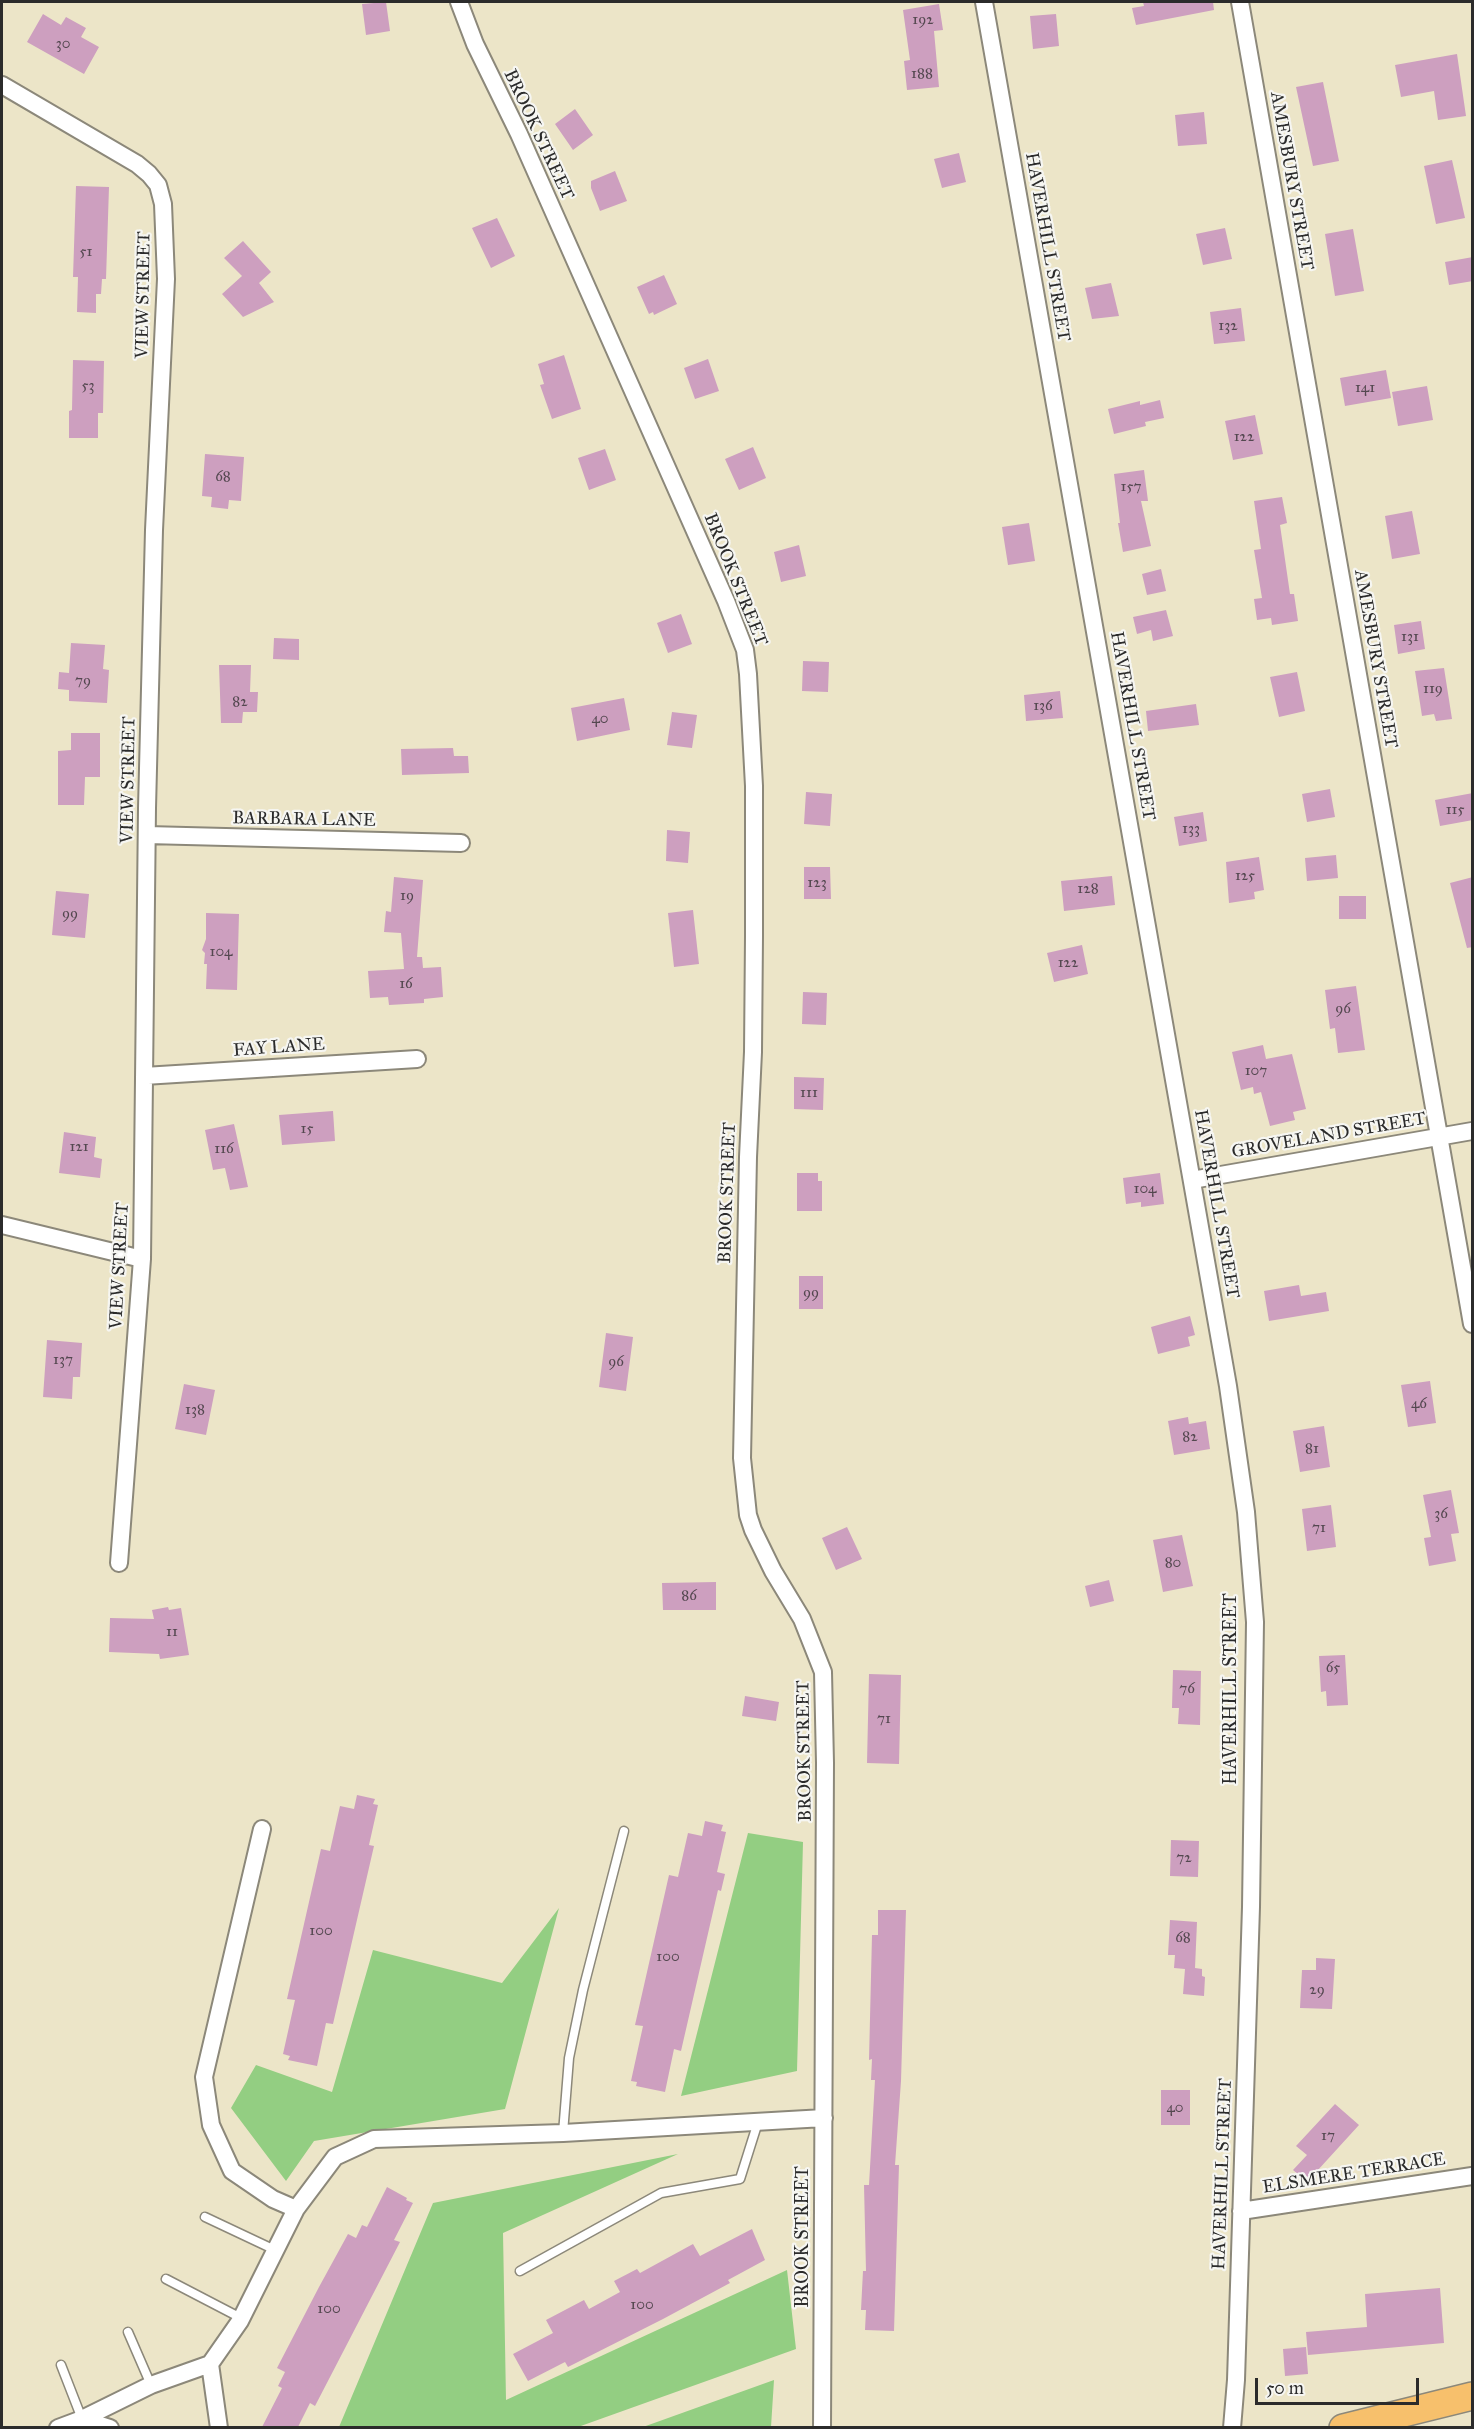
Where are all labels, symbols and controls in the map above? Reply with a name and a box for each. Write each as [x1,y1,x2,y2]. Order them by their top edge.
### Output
house number: 192 [912,11,934,29]
house number: 30 [56,35,70,53]
house number: 188 [911,65,933,83]
street label: BROOK STREET [498,66,578,204]
street label: AMESBURY STREET [1265,90,1317,272]
street label: HAVERHILL STREET [1020,151,1074,343]
street label: VIEW STREET [132,231,156,359]
house number: 51 [80,243,92,261]
house number: 132 [1218,317,1238,335]
house number: 53 [82,377,94,395]
house number: 141 [1355,379,1375,397]
house number: 122 [1234,428,1254,446]
house number: 68 [215,468,231,486]
house number: 157 [1121,478,1141,496]
street label: BROOK STREET [698,510,772,650]
street label: AMESBURY STREET [1349,568,1401,750]
house number: 131 [1401,628,1419,646]
street label: HAVERHILL STREET [1105,630,1159,822]
house number: 79 [75,672,91,690]
house number: 119 [1423,680,1443,698]
house number: 82 [232,693,248,711]
house number: 136 [1033,697,1053,715]
house number: 40 [591,710,609,728]
street label: VIEW STREET [117,716,141,844]
house number: 115 [1446,801,1464,819]
street label: BARBARA LANE [232,808,376,832]
house number: 133 [1182,820,1200,838]
house number: 125 [1235,867,1255,885]
house number: 123 [807,874,827,892]
house number: 128 [1077,880,1099,898]
house number: 19 [400,887,414,905]
house number: 99 [62,905,78,923]
house number: 104 [210,943,232,961]
house number: 122 [1058,954,1078,972]
house number: 16 [399,975,413,993]
house number: 96 [1335,1000,1351,1018]
street label: FAY LANE [232,1034,326,1062]
house number: 107 [1245,1062,1267,1080]
house number: 111 [800,1084,818,1102]
street label: HAVERHILL STREET [1189,1108,1243,1300]
street label: GROVELAND STREET [1230,1108,1428,1164]
house number: 15 [301,1120,313,1138]
street label: BROOK STREET [715,1122,741,1264]
house number: 121 [69,1138,89,1156]
house number: 116 [214,1140,234,1158]
house number: 104 [1134,1180,1156,1198]
street label: VIEW STREET [106,1202,134,1330]
house number: 99 [803,1284,819,1302]
house number: 137 [53,1351,73,1369]
house number: 96 [608,1353,624,1371]
house number: 46 [1411,1395,1427,1413]
house number: 138 [185,1401,205,1419]
house number: 82 [1182,1428,1198,1446]
house number: 81 [1305,1440,1319,1458]
house number: 36 [1434,1505,1448,1523]
house number: 71 [1312,1519,1326,1537]
house number: 80 [1165,1554,1181,1572]
house number: 86 [681,1587,697,1605]
street label: HAVERHILL STREET [1221,1593,1243,1785]
house number: 11 [166,1623,178,1641]
house number: 65 [1326,1659,1340,1677]
street label: BROOK STREET [793,1680,817,1822]
house number: 76 [1179,1680,1195,1698]
house number: 71 [877,1710,891,1728]
house number: 72 [1176,1849,1192,1867]
house number: 100 [309,1922,333,1940]
house number: 68 [1175,1929,1191,1947]
house number: 100 [656,1948,680,1966]
house number: 29 [1309,1981,1325,1999]
street label: HAVERHILL STREET [1209,2078,1237,2270]
house number: 40 [1166,2099,1184,2117]
house number: 17 [1321,2127,1335,2145]
street label: ELSMERE TERRACE [1261,2149,1447,2199]
street label: BROOK STREET [793,2166,815,2308]
house number: 100 [630,2296,654,2314]
house number: 100 [317,2300,341,2318]
scale bar [1258,2366,1422,2404]
text: 50 m [1266,2377,1304,2399]

